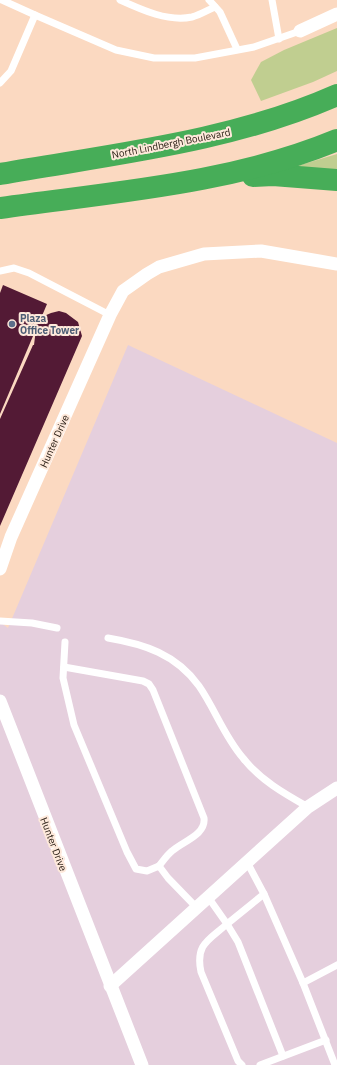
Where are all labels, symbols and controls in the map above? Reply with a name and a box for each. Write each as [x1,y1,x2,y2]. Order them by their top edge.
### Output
street label: North Lindbergh Boulevard [111,126,231,161]
place label: Plaza Office Tower [20,312,79,337]
marker: Plaza Office Tower [7,319,17,329]
street label: Hunter Drive [37,412,72,470]
street label: Hunter Drive [37,815,70,873]

